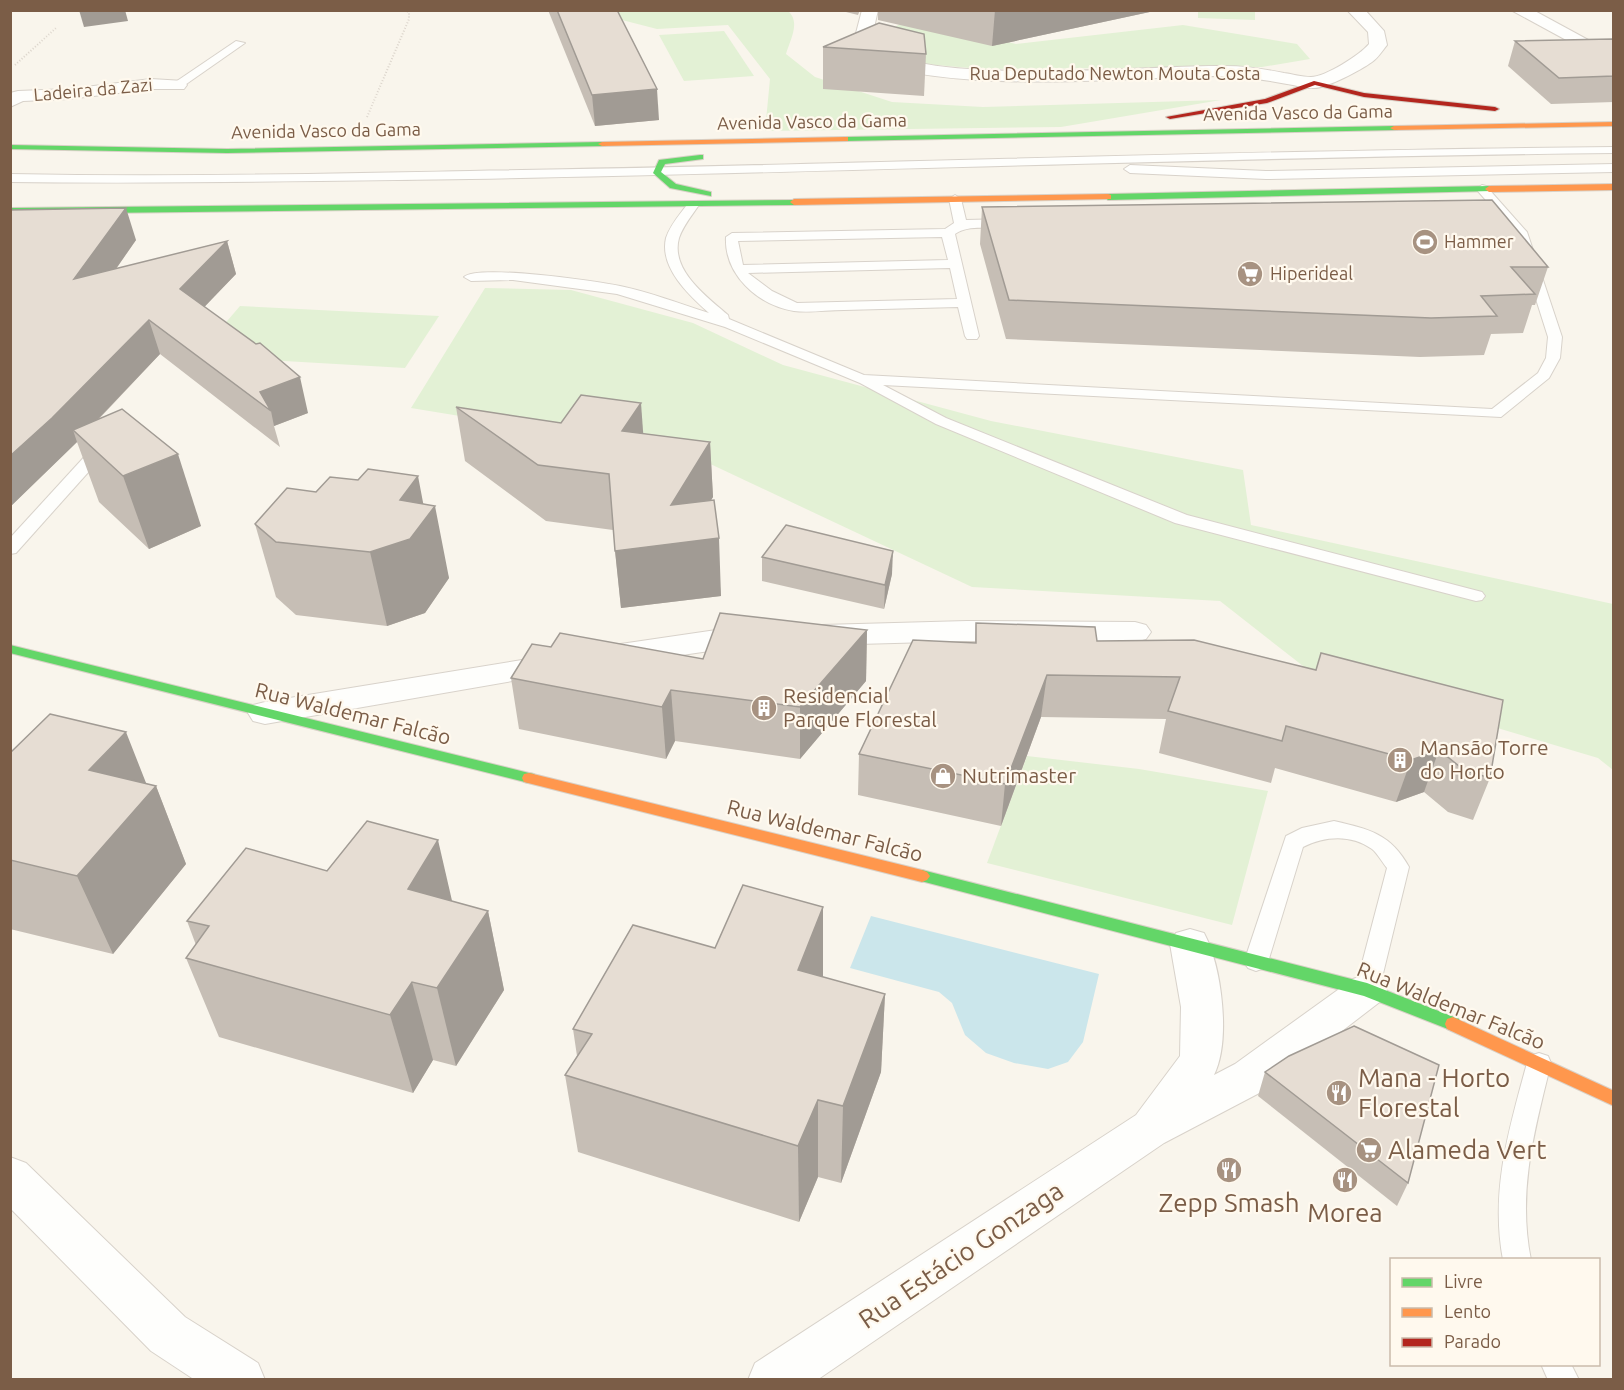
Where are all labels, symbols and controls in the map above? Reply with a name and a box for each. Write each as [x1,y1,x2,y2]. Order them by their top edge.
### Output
street label: Rua Deputado Newton Mouta Costa [969,63,1261,83]
street label: Ladeira da Zazi [33,74,153,104]
street label: Avenida Vasco da Gama [1203,100,1393,124]
street label: Avenida Vasco da Gama [717,109,907,133]
street label: Avenida Vasco da Gama [231,118,421,142]
sports icon: Hammer [1410,227,1440,257]
place label: Hammer [1444,231,1514,251]
supermarket icon: Hiperideal [1235,259,1265,289]
place label: Hiperideal [1270,263,1353,283]
street label: Rua Waldemar Falcão [253,677,454,749]
place label: Residencial Parque Florestal [783,683,937,731]
building icon: Residencial Parque Florestal [749,693,779,723]
place label: Mansão Torre do Horto [1420,735,1548,783]
building icon: Mansão Torre do Horto [1385,745,1415,775]
shop icon: Nutrimaster [928,761,958,791]
place label: Nutrimaster [962,763,1076,787]
street label: Rua Waldemar Falcão [725,794,926,866]
street label: Rua Waldemar Falcão [1354,956,1549,1054]
place label: Mana - Horto Florestal [1358,1063,1510,1122]
restaurant icon: Mana - Horto Florestal [1324,1078,1354,1108]
supermarket icon: Alameda Vert [1354,1135,1384,1165]
place label: Alameda Vert [1388,1135,1546,1164]
restaurant icon: Zepp Smash [1214,1155,1244,1185]
restaurant icon: Morea [1330,1165,1360,1195]
street label: Rua Estácio Gonzaga [853,1175,1068,1334]
place label: Zepp Smash [1159,1188,1299,1217]
place label: Morea [1307,1198,1383,1227]
legend [1390,1258,1600,1366]
text: Livre [1444,1271,1483,1291]
text: Lento [1444,1301,1491,1321]
text: Parado [1444,1331,1501,1351]

